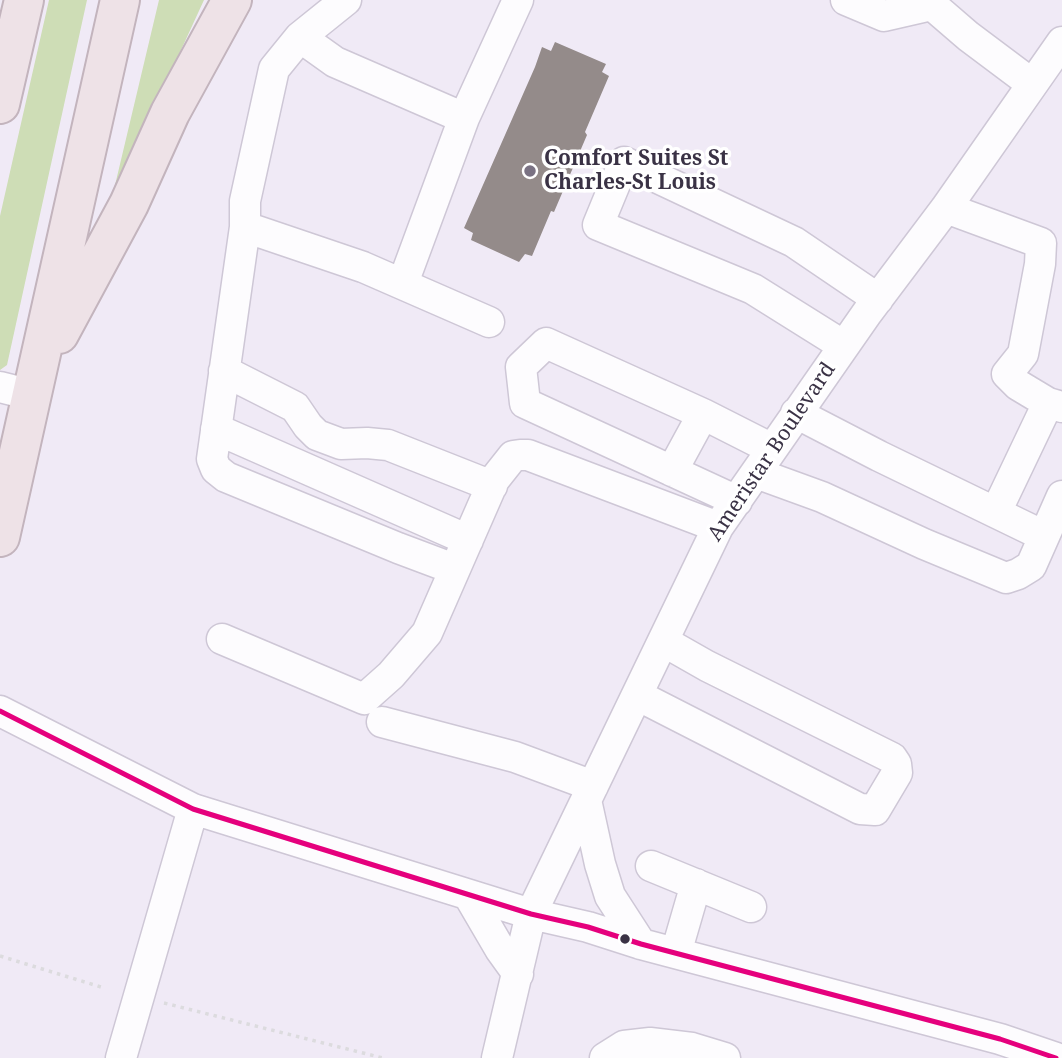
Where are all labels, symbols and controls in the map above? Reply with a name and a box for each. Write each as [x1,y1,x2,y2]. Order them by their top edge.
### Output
place label: Comfort Suites St Charles-St Louis [544,146,728,196]
marker: Comfort Suites St Charles-St Louis [522,163,538,179]
street label: Ameristar Boulevard [703,358,841,546]
unlabelled marker [618,932,632,946]

